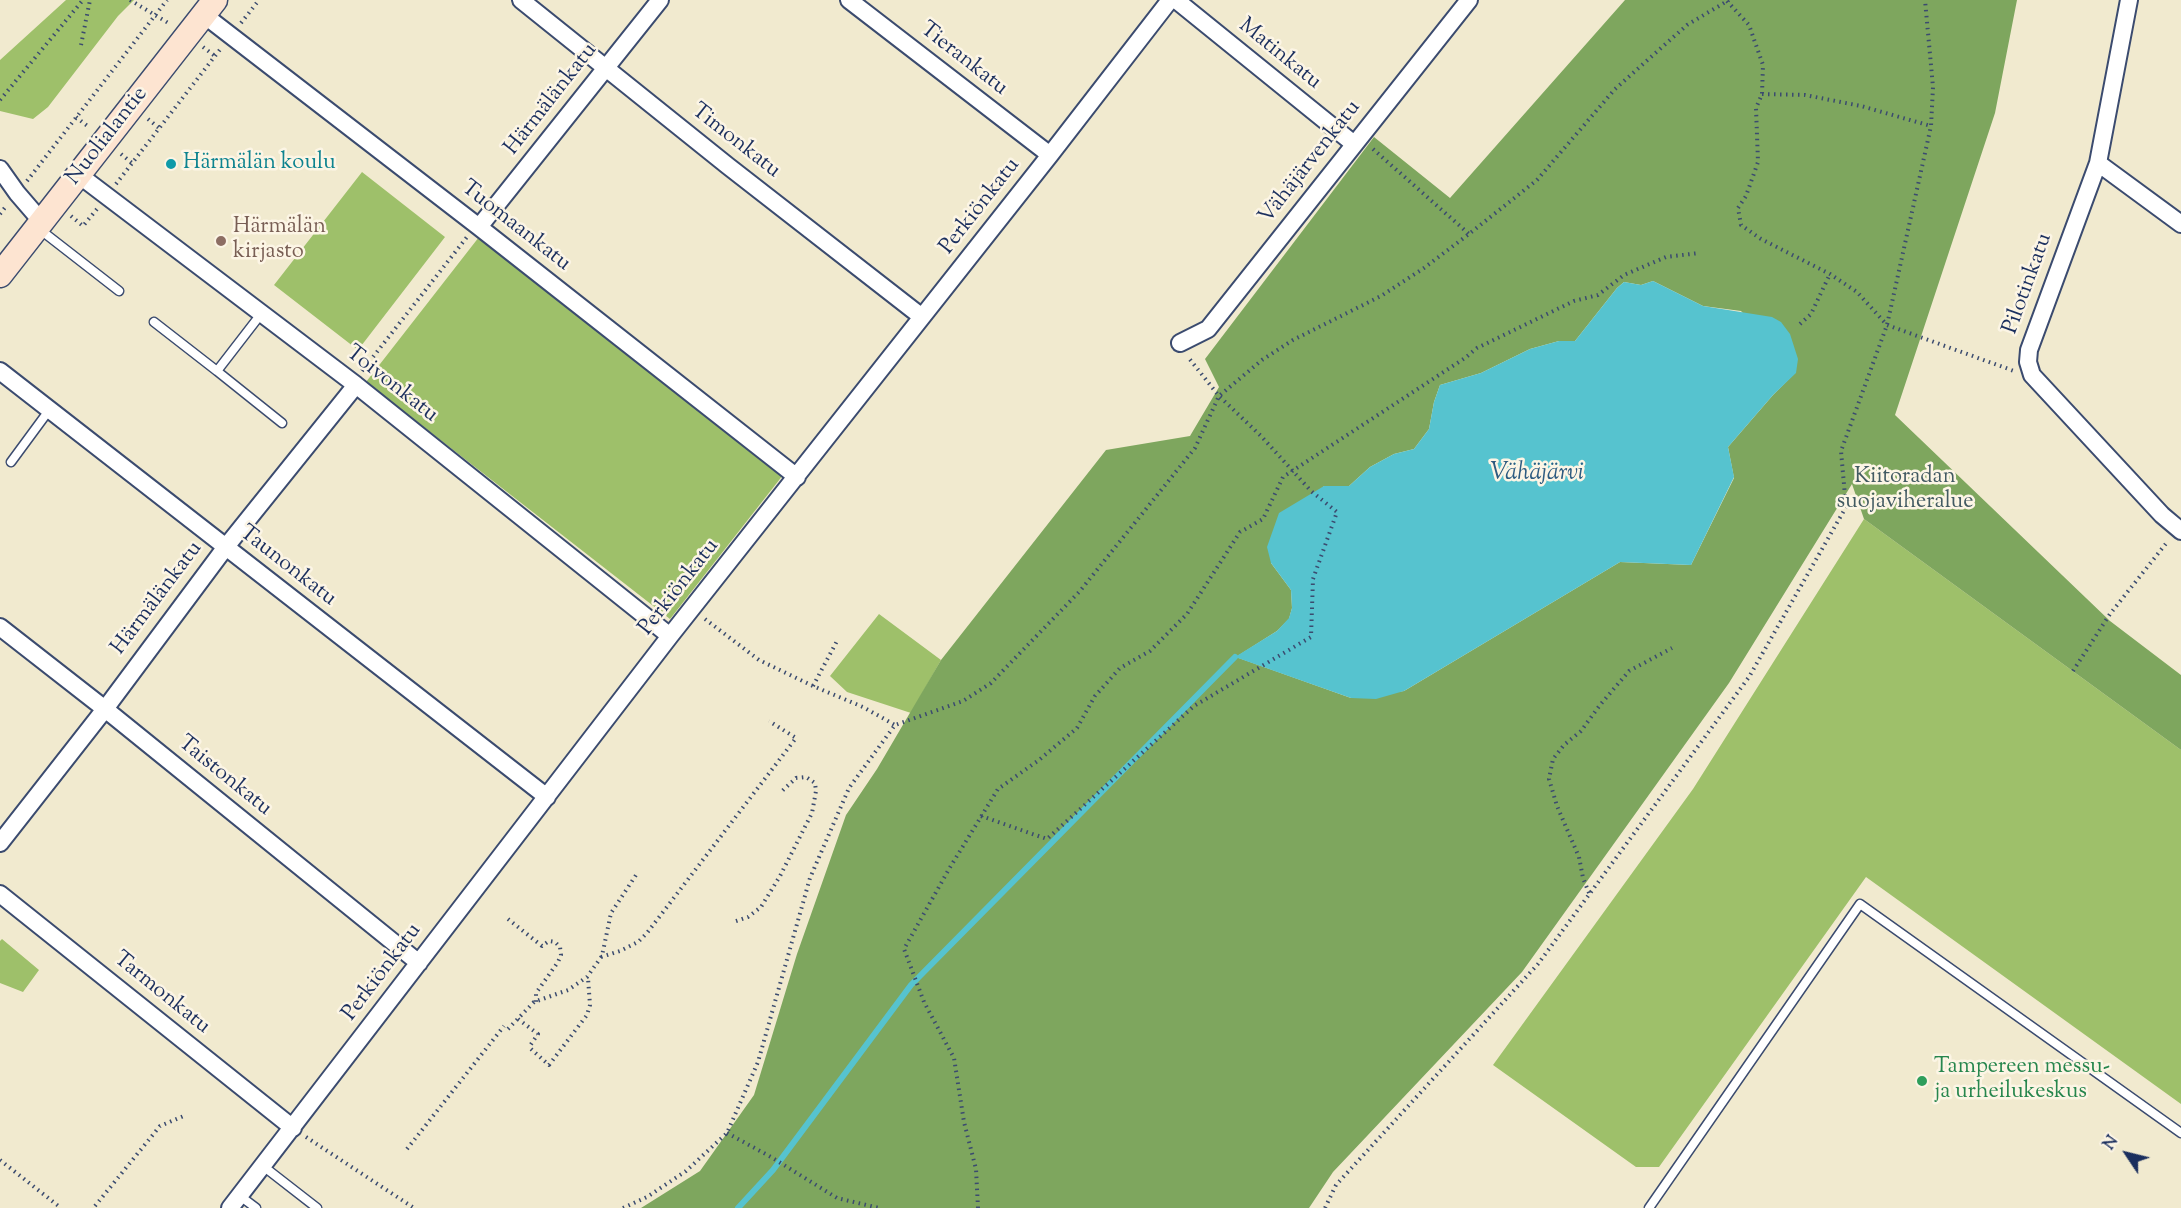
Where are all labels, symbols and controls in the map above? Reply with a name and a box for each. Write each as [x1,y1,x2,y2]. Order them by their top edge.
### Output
street label: Matinkatu [1232,14,1326,96]
street label: Tierankatu [914,17,1012,103]
street label: Härmälänkatu [500,39,604,161]
street label: Nuolialantie [61,83,155,191]
street label: Vähäjärvenkatu [1254,96,1368,230]
street label: Timonkatu [685,99,785,185]
place label: Härmälän koulu [183,151,336,177]
street label: Perkiönkatu [935,154,1027,260]
marker: Härmälän koulu [164,157,178,171]
street label: Tuomaankatu [455,176,575,278]
place label: Härmälän kirjasto [233,215,326,266]
street label: Pilotinkatu [1999,230,2059,338]
marker: Härmälän kirjasto [214,234,228,248]
street label: Toivonkatu [340,341,442,429]
water label: Vähäjärvi [1490,461,1584,489]
park label: Kiitoradan suojaviheralue [1836,465,1974,516]
street label: Taunonkatu [233,521,341,613]
street label: Perkiönkatu [634,535,726,641]
street label: Härmälänkatu [107,537,209,661]
street label: Taistonkatu [172,731,276,823]
street label: Perkiönkatu [338,919,428,1027]
street label: Tarmonkatu [107,947,215,1041]
place label: Tampereen messu- ja urheilukeskus [1934,1055,2110,1106]
marker: Tampereen messu- ja urheilukeskus [1915,1074,1929,1088]
north arrow [2097,1124,2157,1184]
text: N [2099,1132,2125,1155]

